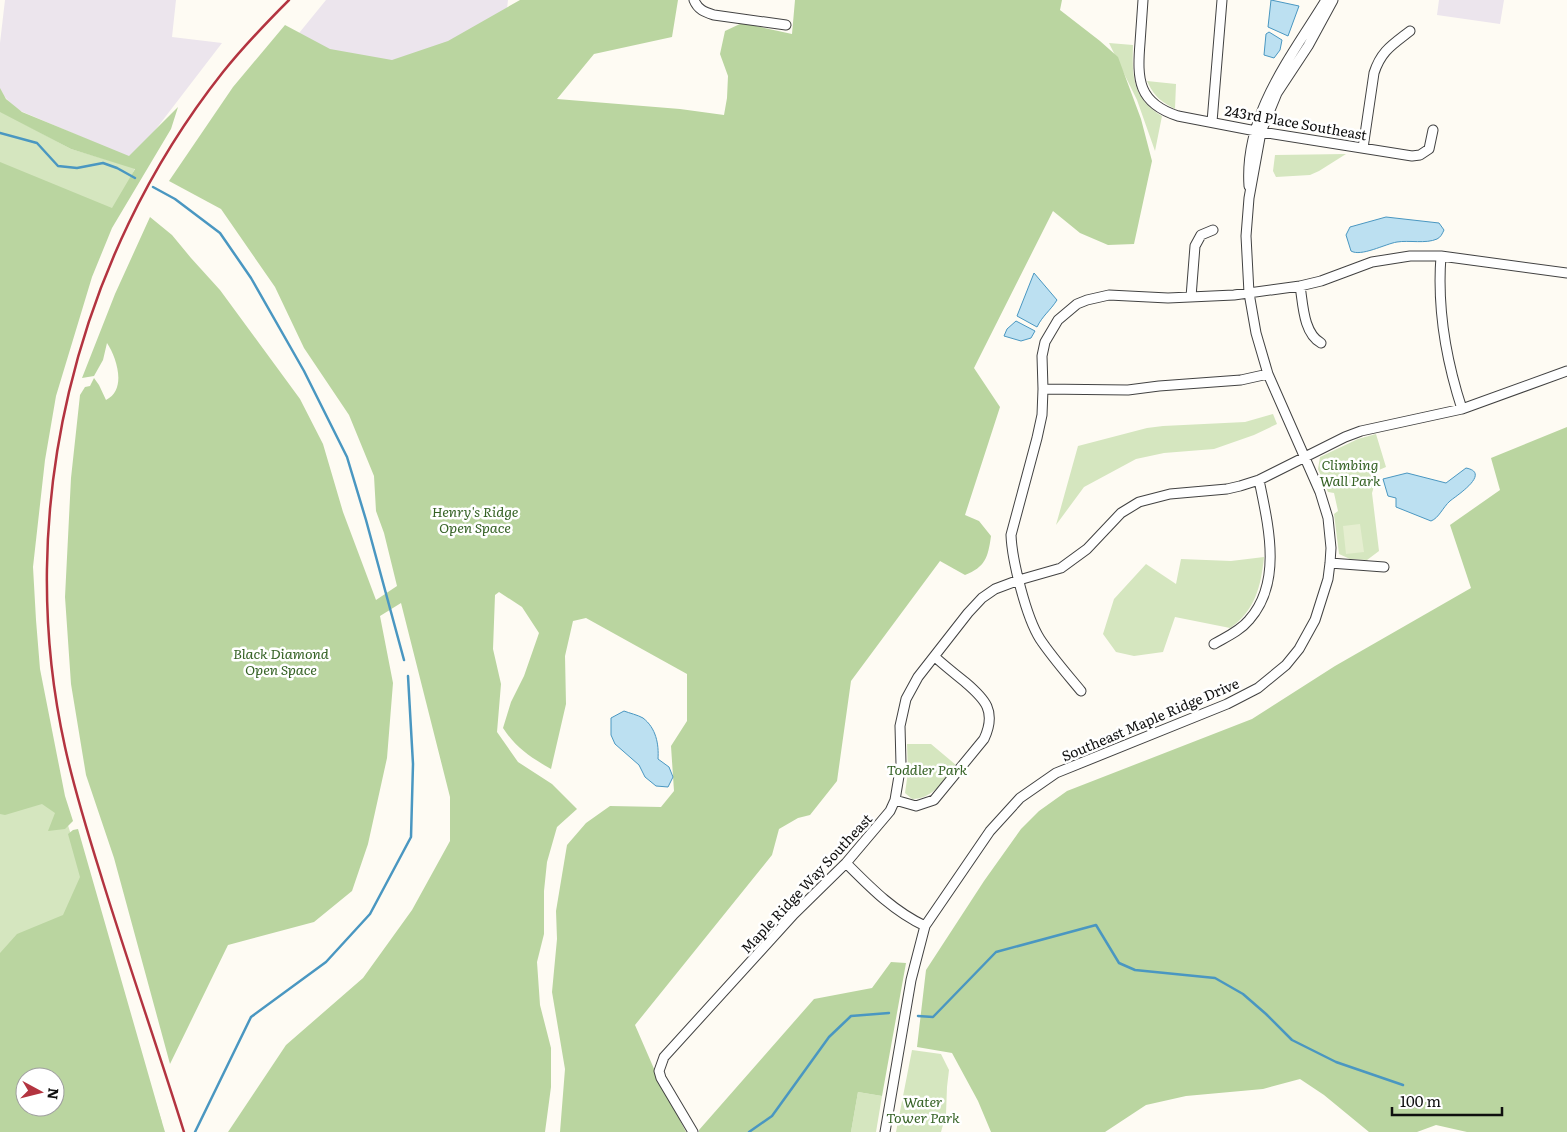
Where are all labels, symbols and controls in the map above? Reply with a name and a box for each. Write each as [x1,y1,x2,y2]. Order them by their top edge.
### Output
street label: 243rd Place Southeast [1223,100,1369,144]
park label: Climbing Wall Park [1319,454,1381,490]
park label: Henry's Ridge Open Space [432,501,519,537]
park label: Black Diamond Open Space [233,643,329,679]
street label: Southeast Maple Ridge Drive [1058,672,1242,766]
park label: Toddler Park [887,759,968,779]
street label: Maple Ridge Way Southeast [736,809,876,957]
north arrow [15,1067,65,1117]
scale bar [1392,1084,1502,1116]
text: N [43,1087,65,1101]
text: 100 m [1400,1089,1441,1112]
park label: Water Tower Park [886,1091,960,1127]

